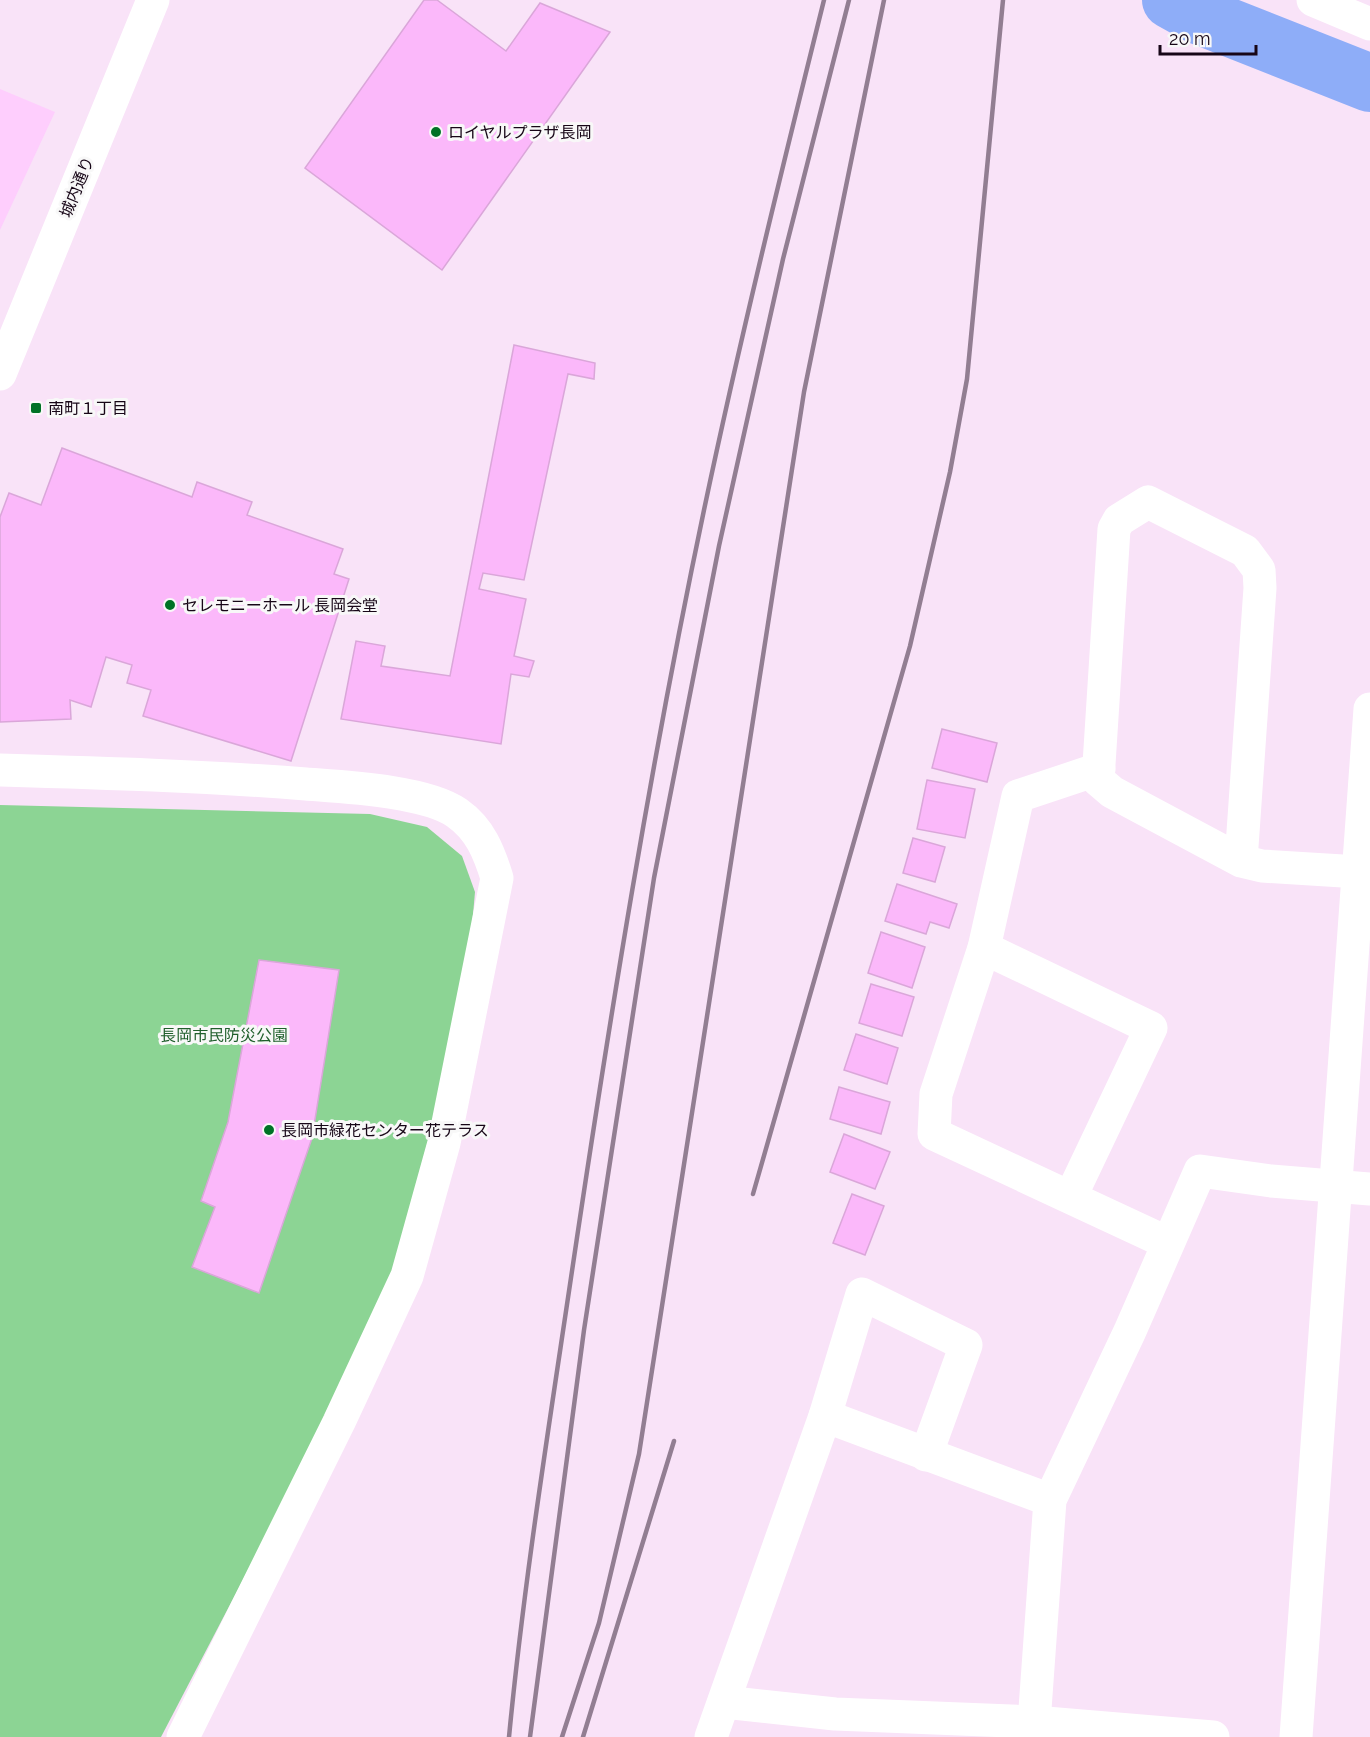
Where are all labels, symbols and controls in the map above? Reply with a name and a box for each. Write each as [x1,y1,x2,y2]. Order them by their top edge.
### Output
scale bar [1160,18,1256,56]
text: 20 m [1169,28,1211,49]
place label: ロイヤルプラザ長岡 [448,123,592,142]
marker: ロイヤルプラザ長岡 [429,125,443,139]
street label: 城内通り [56,154,98,220]
place label: 南町１丁目 [48,399,128,418]
marker: 南町１丁目 [29,401,43,415]
place label: セレモニーホール 長岡会堂 [182,596,378,615]
marker: セレモニーホール 長岡会堂 [163,598,177,612]
park label: 長岡市民防災公園 [160,1026,288,1045]
place label: 長岡市緑花センター花テラス [281,1121,489,1140]
marker: 長岡市緑花センター花テラス [262,1123,276,1137]

